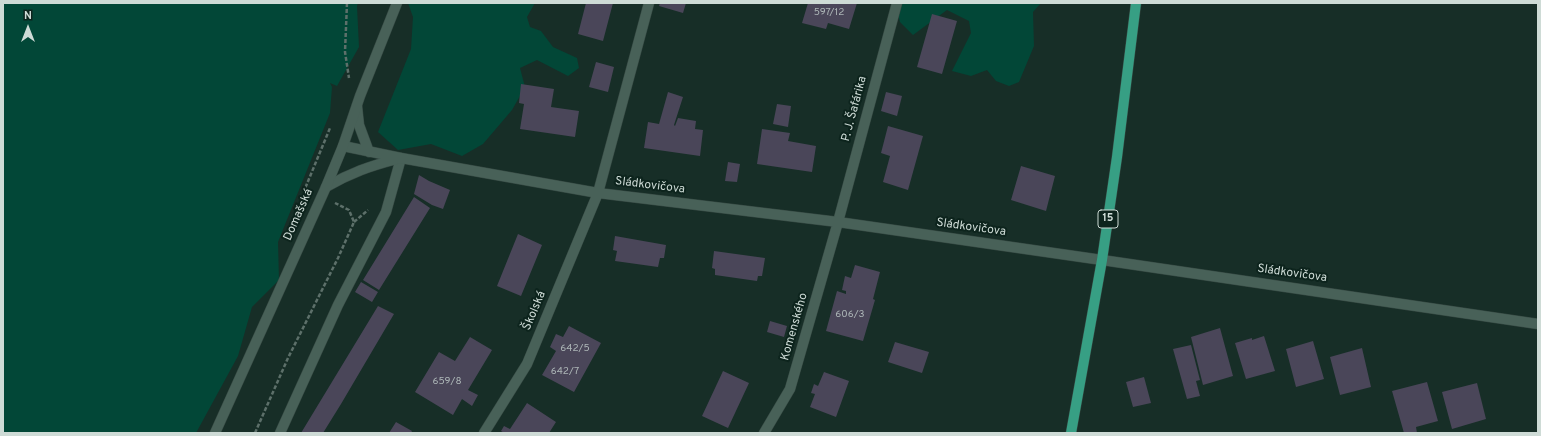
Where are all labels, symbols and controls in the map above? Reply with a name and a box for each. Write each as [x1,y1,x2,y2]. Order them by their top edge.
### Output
house number: 597/12 [814,7,844,19]
north arrow [8,8,48,48]
text: N [24,9,32,23]
street label: P. J. Šafárika [839,75,871,143]
street label: Sládkovičova [614,175,686,197]
street label: Domašská [281,187,317,243]
road number: 15 [1098,210,1118,228]
street label: Sládkovičova [935,216,1007,240]
street label: Sládkovičova [1256,262,1328,286]
street label: Školská [520,289,550,333]
street label: Komenského [778,292,812,362]
house number: 606/3 [835,309,865,321]
house number: 642/5 [560,343,590,355]
house number: 642/7 [551,366,579,378]
house number: 659/8 [432,376,462,388]

